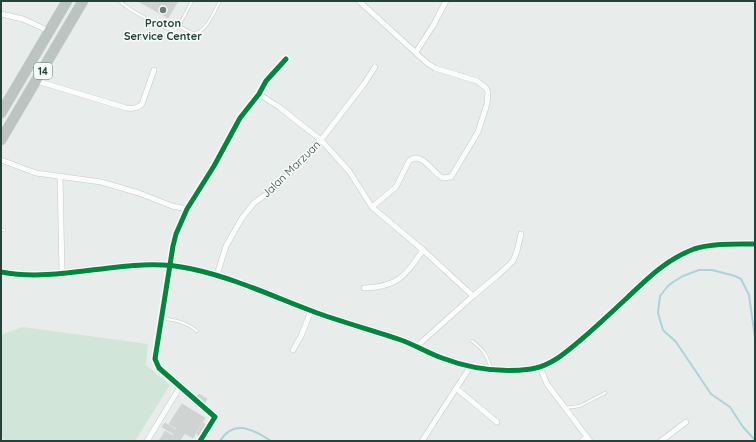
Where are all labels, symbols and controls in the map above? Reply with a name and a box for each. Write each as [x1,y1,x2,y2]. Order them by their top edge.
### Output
marker: Proton Service Center [158,5,168,15]
place label: Proton Service Center [124,16,202,43]
road number: 14 [34,63,52,79]
street label: Jalan Marzuan [259,138,323,200]

